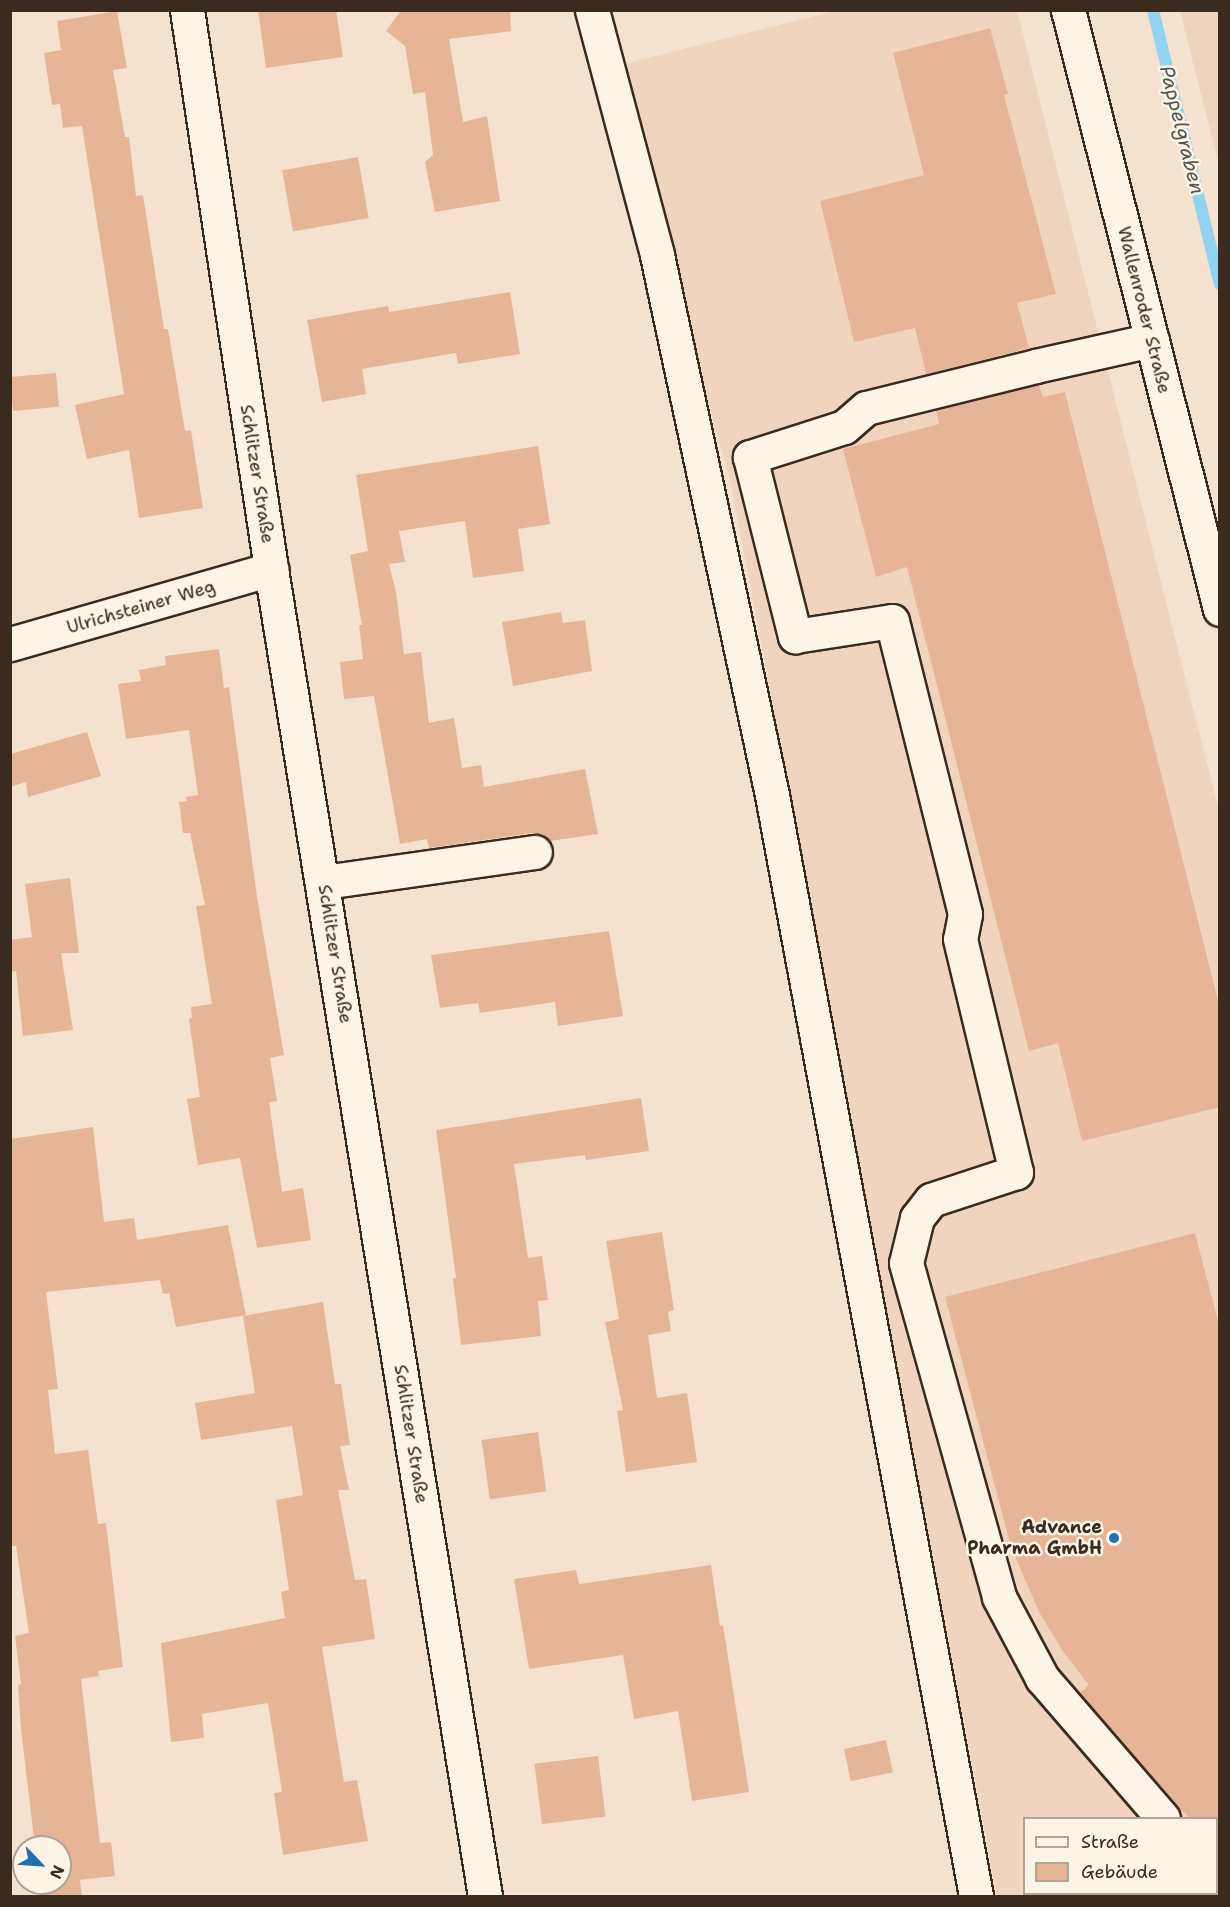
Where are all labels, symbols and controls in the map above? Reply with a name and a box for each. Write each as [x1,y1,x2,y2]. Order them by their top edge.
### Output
water label: Pappelgraben [1154,63,1210,197]
street label: Wallenroder Straße [1113,224,1175,396]
street label: Schlitzer Straße [235,403,279,545]
street label: Ulrichsteiner Weg [64,575,218,639]
street label: Schlitzer Straße [313,883,357,1025]
street label: Schlitzer Straße [389,1363,433,1505]
place label: Advance Pharma GmbH [967,1517,1102,1559]
marker: Advance Pharma GmbH [1107,1531,1121,1545]
legend [1023,1817,1218,1895]
text: Straße [1081,1830,1139,1854]
north arrow [12,1835,72,1895]
text: Gebäude [1081,1860,1158,1884]
text: N [45,1862,69,1882]

